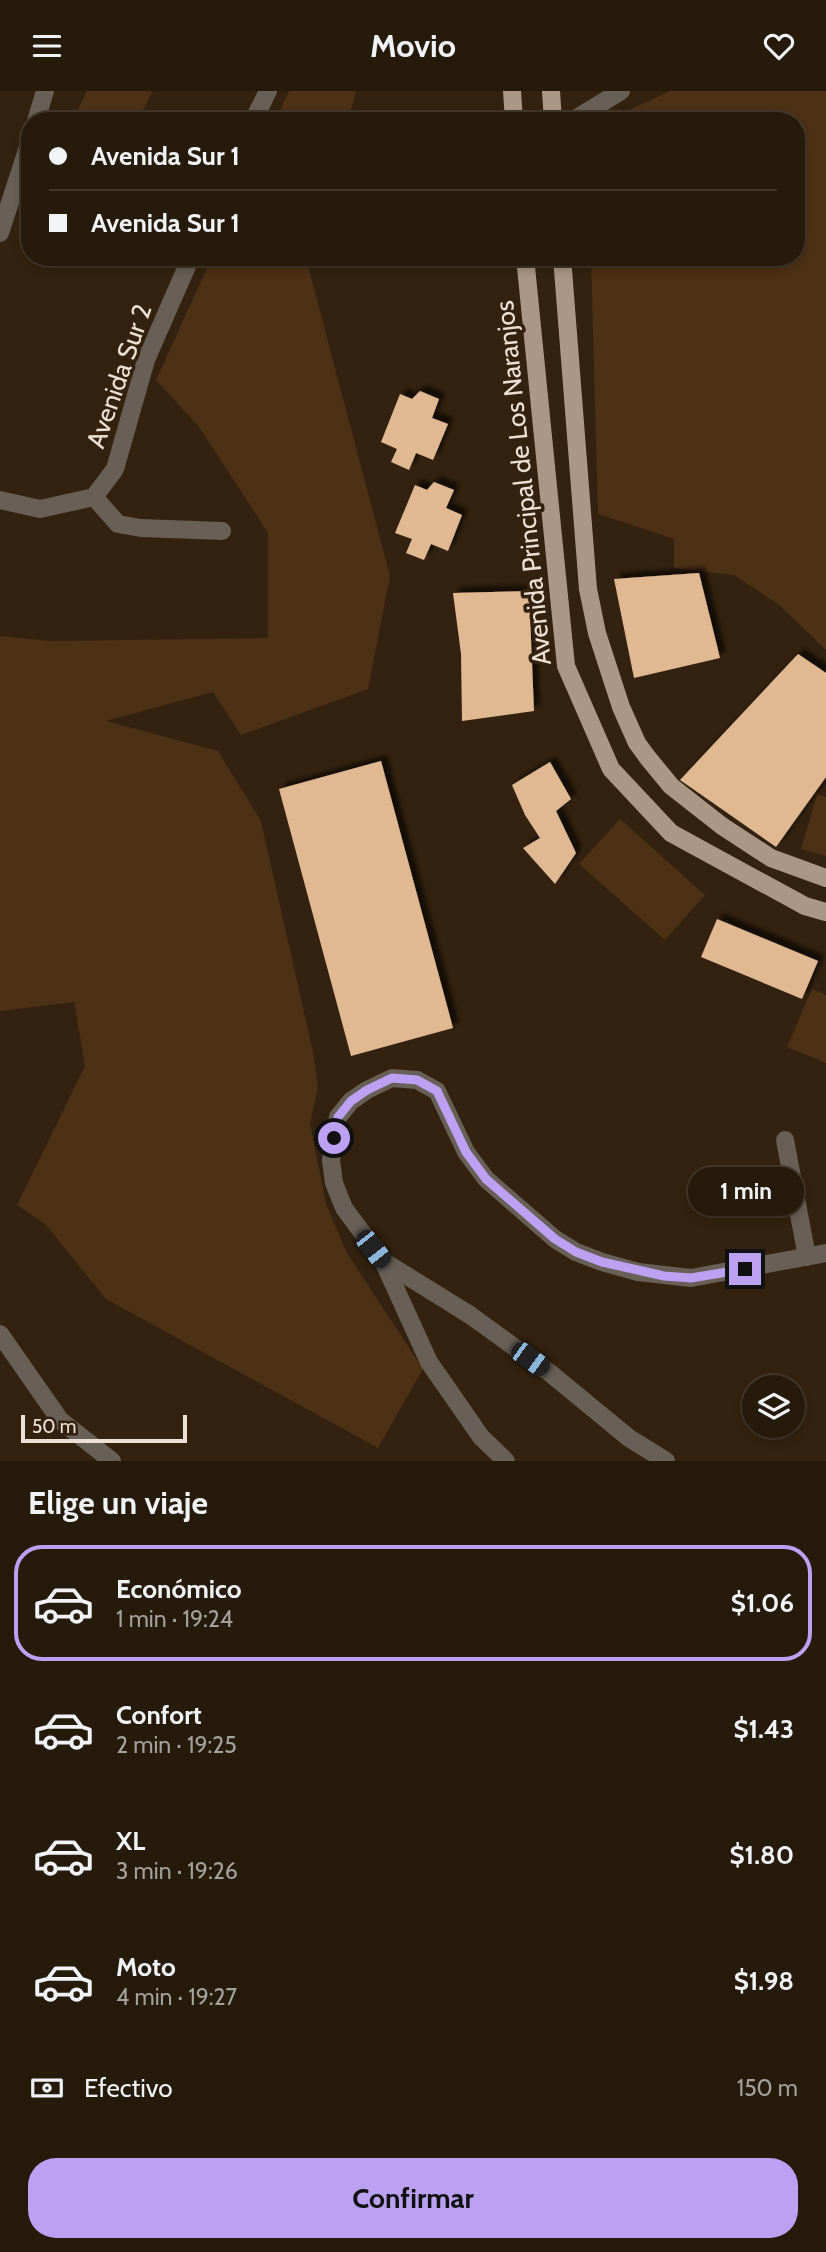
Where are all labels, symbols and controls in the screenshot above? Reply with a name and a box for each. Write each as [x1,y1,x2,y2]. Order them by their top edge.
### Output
text: Movio [370,26,456,65]
icon: menu [28,27,66,65]
icon: heart [760,27,798,65]
text: Avenida Sur 1 [91,140,240,172]
text: Avenida Sur 1 [91,207,240,239]
street label: Avenida Principal de Los Naranjos [488,299,558,667]
street label: Avenida Sur 2 [79,300,159,452]
route start [318,1122,350,1154]
callout: 1 min [687,1167,803,1217]
text: 1 min [720,1177,772,1205]
car [352,1226,395,1272]
route end [729,1253,761,1285]
car [507,1338,554,1380]
map controls [742,1375,805,1438]
button: layers [742,1375,805,1438]
scale bar [21,1412,187,1444]
text: 50 m [32,1415,76,1438]
text: Elige un viaje [28,1483,208,1522]
icon: car [32,1572,95,1635]
text: Económico [116,1573,242,1605]
text: $1.06 [731,1587,794,1619]
text: 1 min · 19:24 [116,1605,233,1633]
icon: car [32,1698,95,1761]
text: Confort [116,1699,202,1731]
text: $1.43 [733,1713,794,1745]
text: 2 min · 19:25 [116,1731,237,1759]
icon: car [32,1824,95,1887]
text: XL [116,1825,145,1857]
text: $1.80 [729,1839,794,1871]
text: 3 min · 19:26 [116,1857,238,1885]
icon: car [32,1950,95,2013]
text: Moto [116,1951,176,1983]
text: $1.98 [734,1965,794,1997]
text: 4 min · 19:27 [116,1983,237,2011]
icon: cash [28,2069,66,2107]
text: Efectivo [84,2072,173,2104]
text: 150 m [737,2074,798,2102]
button: Confirmar [28,2158,798,2238]

